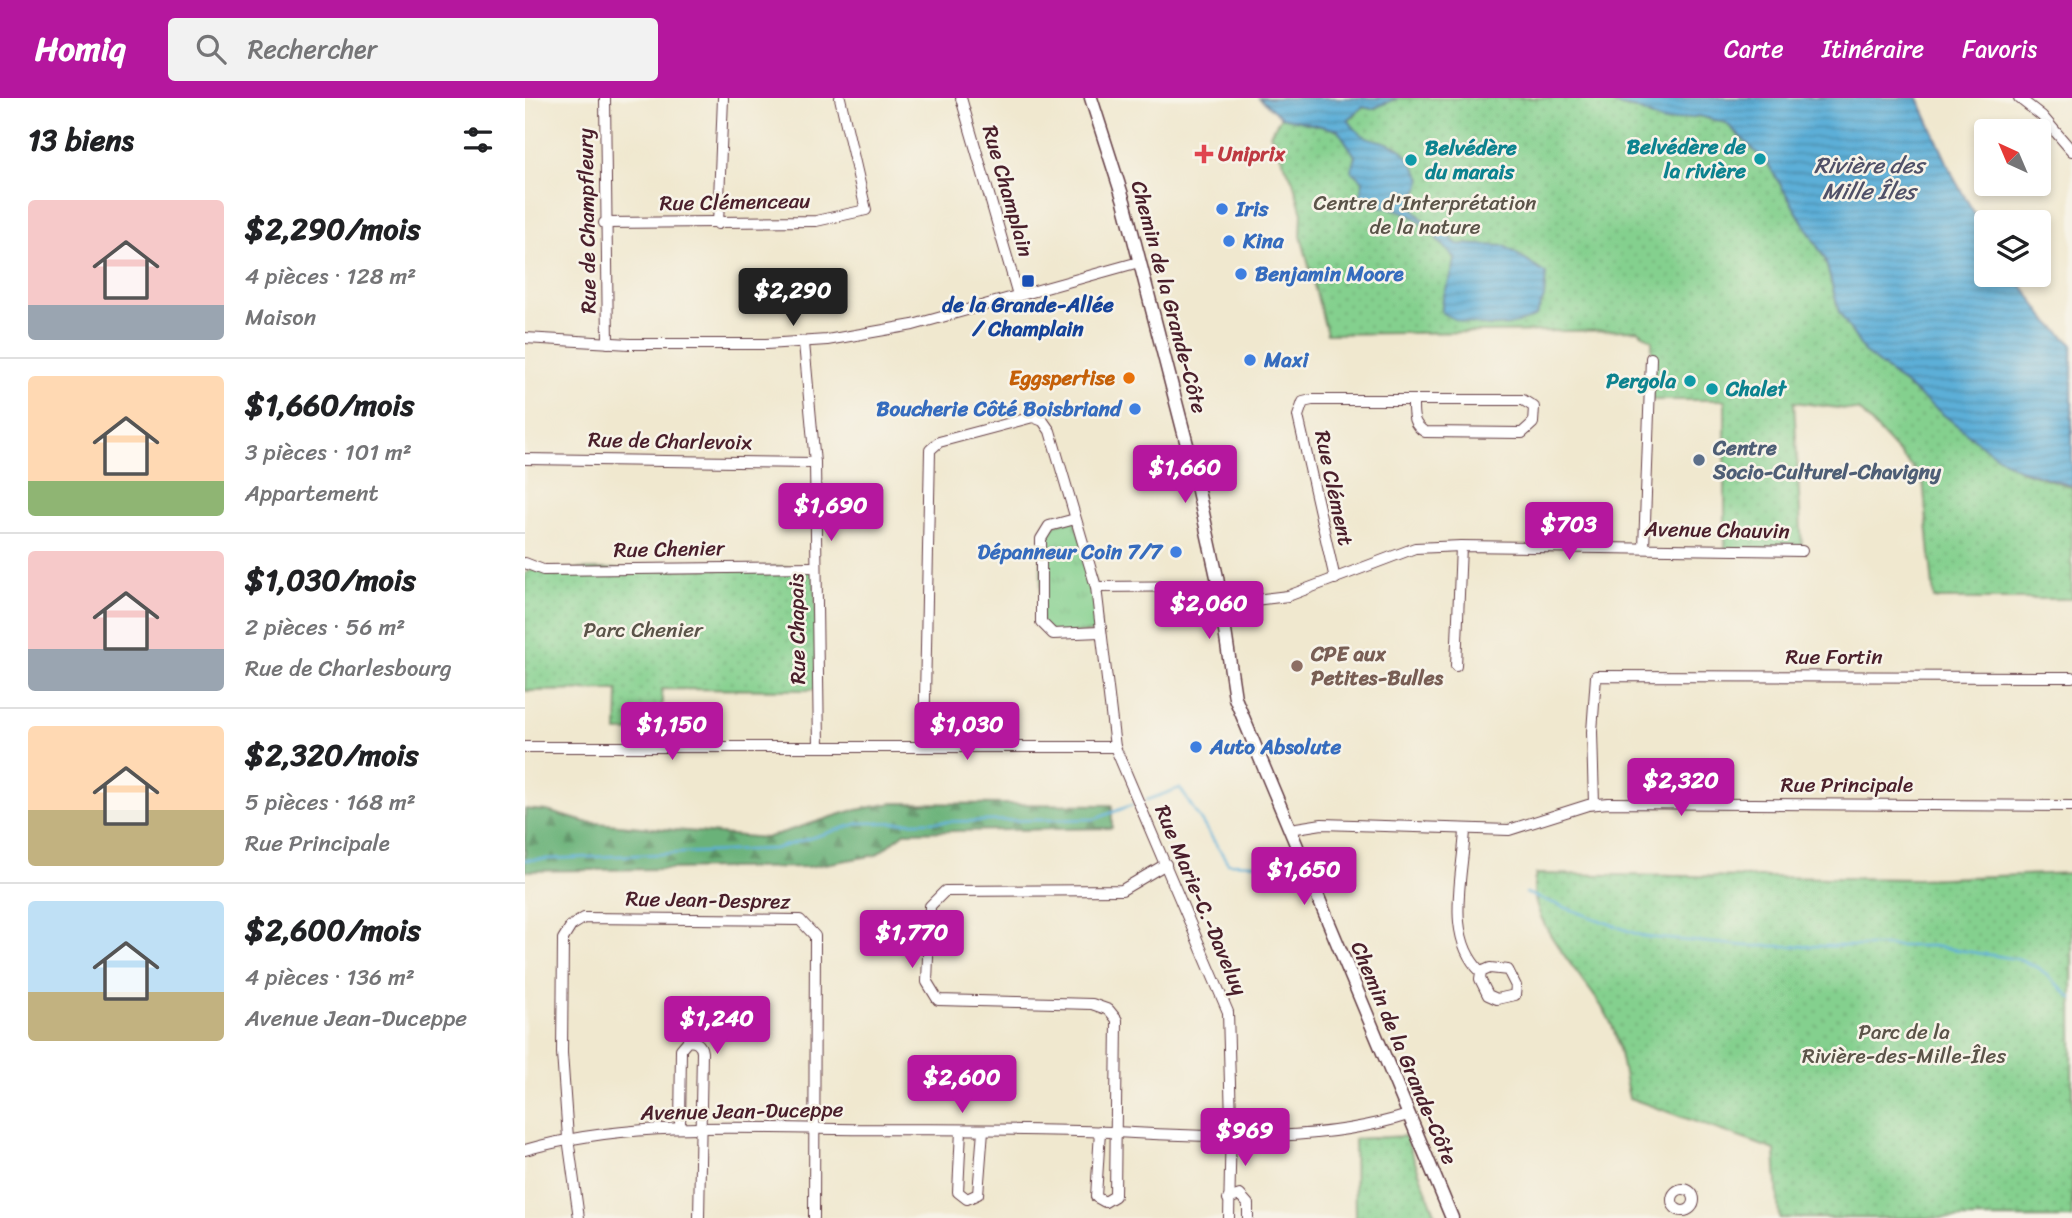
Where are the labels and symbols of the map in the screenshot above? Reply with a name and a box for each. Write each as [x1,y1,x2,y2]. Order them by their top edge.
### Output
north arrow [1974,119,2051,196]
street label: Rue Champlain [971,121,1045,261]
street label: Rue de Champfleury [566,128,608,314]
place label: Belvédère de la rivière [1627,128,1746,190]
place label: Belvédère du marais [1425,129,1517,191]
place label: Uniprix [1218,135,1286,173]
water label: Rivière des Mille Îles [1814,145,1928,212]
marker: Uniprix [1196,146,1212,162]
marker: Belvédère de la rivière [1752,151,1768,167]
marker: Belvédère du marais [1403,152,1419,168]
street label: Chemin de la Grande-Côte [1120,176,1218,418]
street label: Rue Clémenceau [659,182,811,222]
park label: Centre d'Interprétation de la nature [1314,184,1536,246]
place label: Iris [1235,190,1269,228]
marker: Iris [1214,201,1230,217]
place label: Kina [1242,222,1285,260]
marker: Kina [1221,233,1237,249]
place label: Benjamin Moore [1255,255,1405,293]
marker: Benjamin Moore [1233,266,1249,282]
pin: $2,290 [736,268,850,328]
marker: de la Grande-Allée / Champlain [1020,273,1036,289]
place label: de la Grande-Allée / Champlain [942,286,1114,348]
place label: Maxi [1263,341,1309,379]
marker: Maxi [1242,352,1258,368]
place label: Eggspertise [1009,359,1116,397]
place label: Pergola [1606,362,1676,400]
marker: Eggspertise [1121,370,1137,386]
place label: Chalet [1725,370,1787,408]
marker: Pergola [1682,373,1698,389]
marker: Chalet [1704,381,1720,397]
place label: Boucherie Côté Boisbriand [876,390,1123,428]
marker: Boucherie Côté Boisbriand [1127,401,1143,417]
street label: Rue de Charlevoix [588,421,752,461]
street label: Rue Clément [1303,427,1365,549]
place label: Centre Socio-Culturel-Chavigny [1712,429,1942,491]
pin: $1,660 [1128,446,1242,505]
marker: Centre Socio-Culturel-Chavigny [1691,452,1707,468]
pin: $1,690 [774,484,888,543]
pin: $703 [1528,503,1610,562]
street label: Avenue Chauvin [1643,510,1790,550]
street label: Rue Chenier [613,529,726,569]
place label: Dépanneur Coin 7/7 [977,533,1164,571]
marker: Dépanneur Coin 7/7 [1168,544,1184,560]
street label: Rue Chapais [777,573,817,685]
pin: $2,060 [1152,582,1266,641]
park label: Parc Chenier [583,611,704,649]
place label: CPE aux Petites-Bulles [1310,635,1443,697]
street label: Rue Fortin [1785,638,1883,676]
marker: CPE aux Petites-Bulles [1289,658,1305,674]
pin: $1,150 [615,702,729,762]
pin: $1,030 [910,702,1024,762]
place label: Auto Absolute [1209,728,1342,766]
marker: Auto Absolute [1188,739,1204,755]
pin: $2,320 [1624,758,1738,818]
street label: Rue Principale [1781,766,1913,804]
street label: Rue Marie-C.-Daveluy [1144,799,1258,1002]
pin: $1,650 [1247,848,1361,907]
street label: Rue Jean-Desprez [625,880,792,920]
pin: $1,770 [855,910,969,970]
street label: Chemin de la Grande-Côte [1340,935,1468,1171]
pin: $1,240 [660,996,774,1056]
park label: Parc de la Rivière-des-Mille-Îles [1802,1013,2006,1075]
pin: $2,600 [905,1056,1019,1115]
street label: Avenue Jean-Duceppe [639,1090,844,1132]
pin: $969 [1204,1108,1286,1168]

